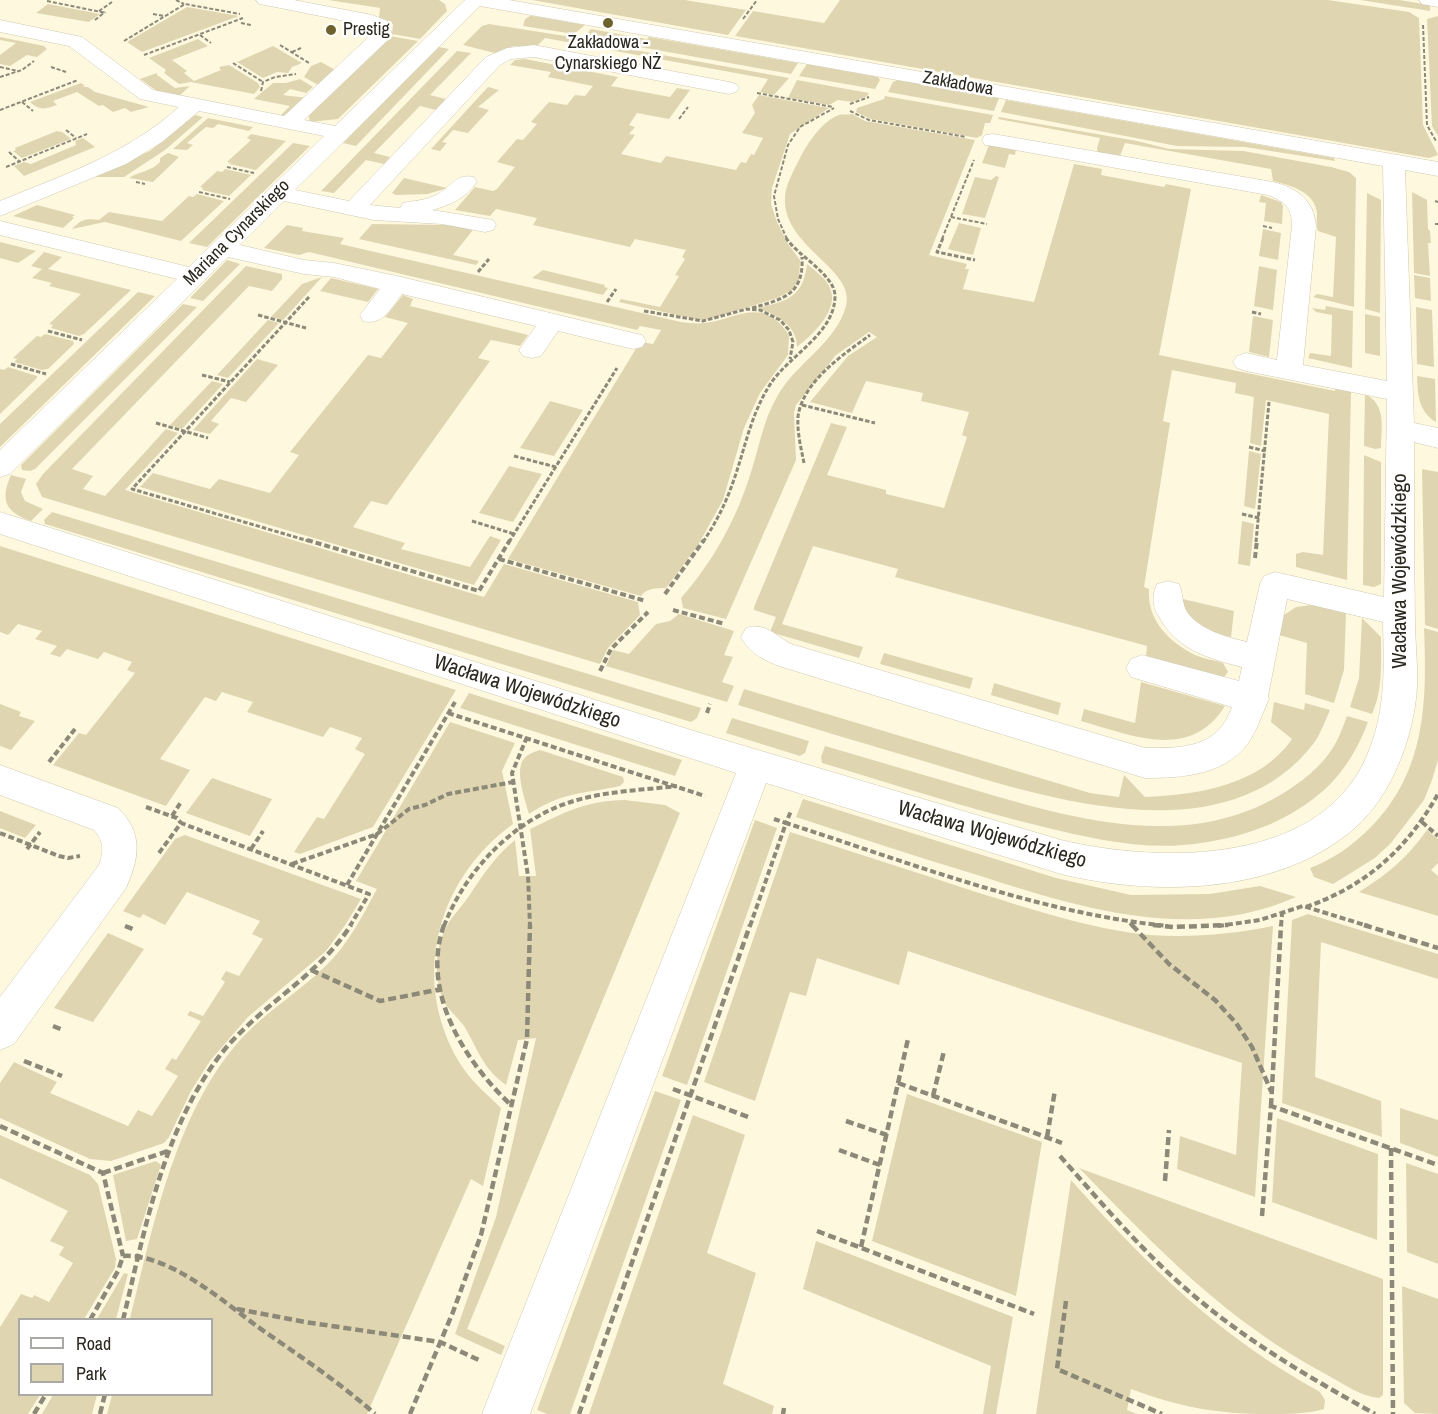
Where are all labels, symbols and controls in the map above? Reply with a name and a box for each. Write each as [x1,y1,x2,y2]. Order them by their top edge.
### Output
marker: Zakładowa - Cynarskiego NŻ [601,16,615,30]
place label: Prestig [343,19,390,41]
marker: Prestig [324,23,338,37]
place label: Zakładowa - Cynarskiego NŻ [555,32,661,74]
street label: Zakładowa [921,67,995,101]
street label: Mariana Cynarskiego [179,175,295,291]
street label: Wacława Wojewódzkiego [1387,473,1413,669]
street label: Wacława Wojewódzkiego [430,650,624,734]
street label: Wacława Wojewódzkiego [895,796,1089,874]
legend [18,1318,213,1396]
text: Road [76,1331,111,1356]
text: Park [76,1361,106,1386]

